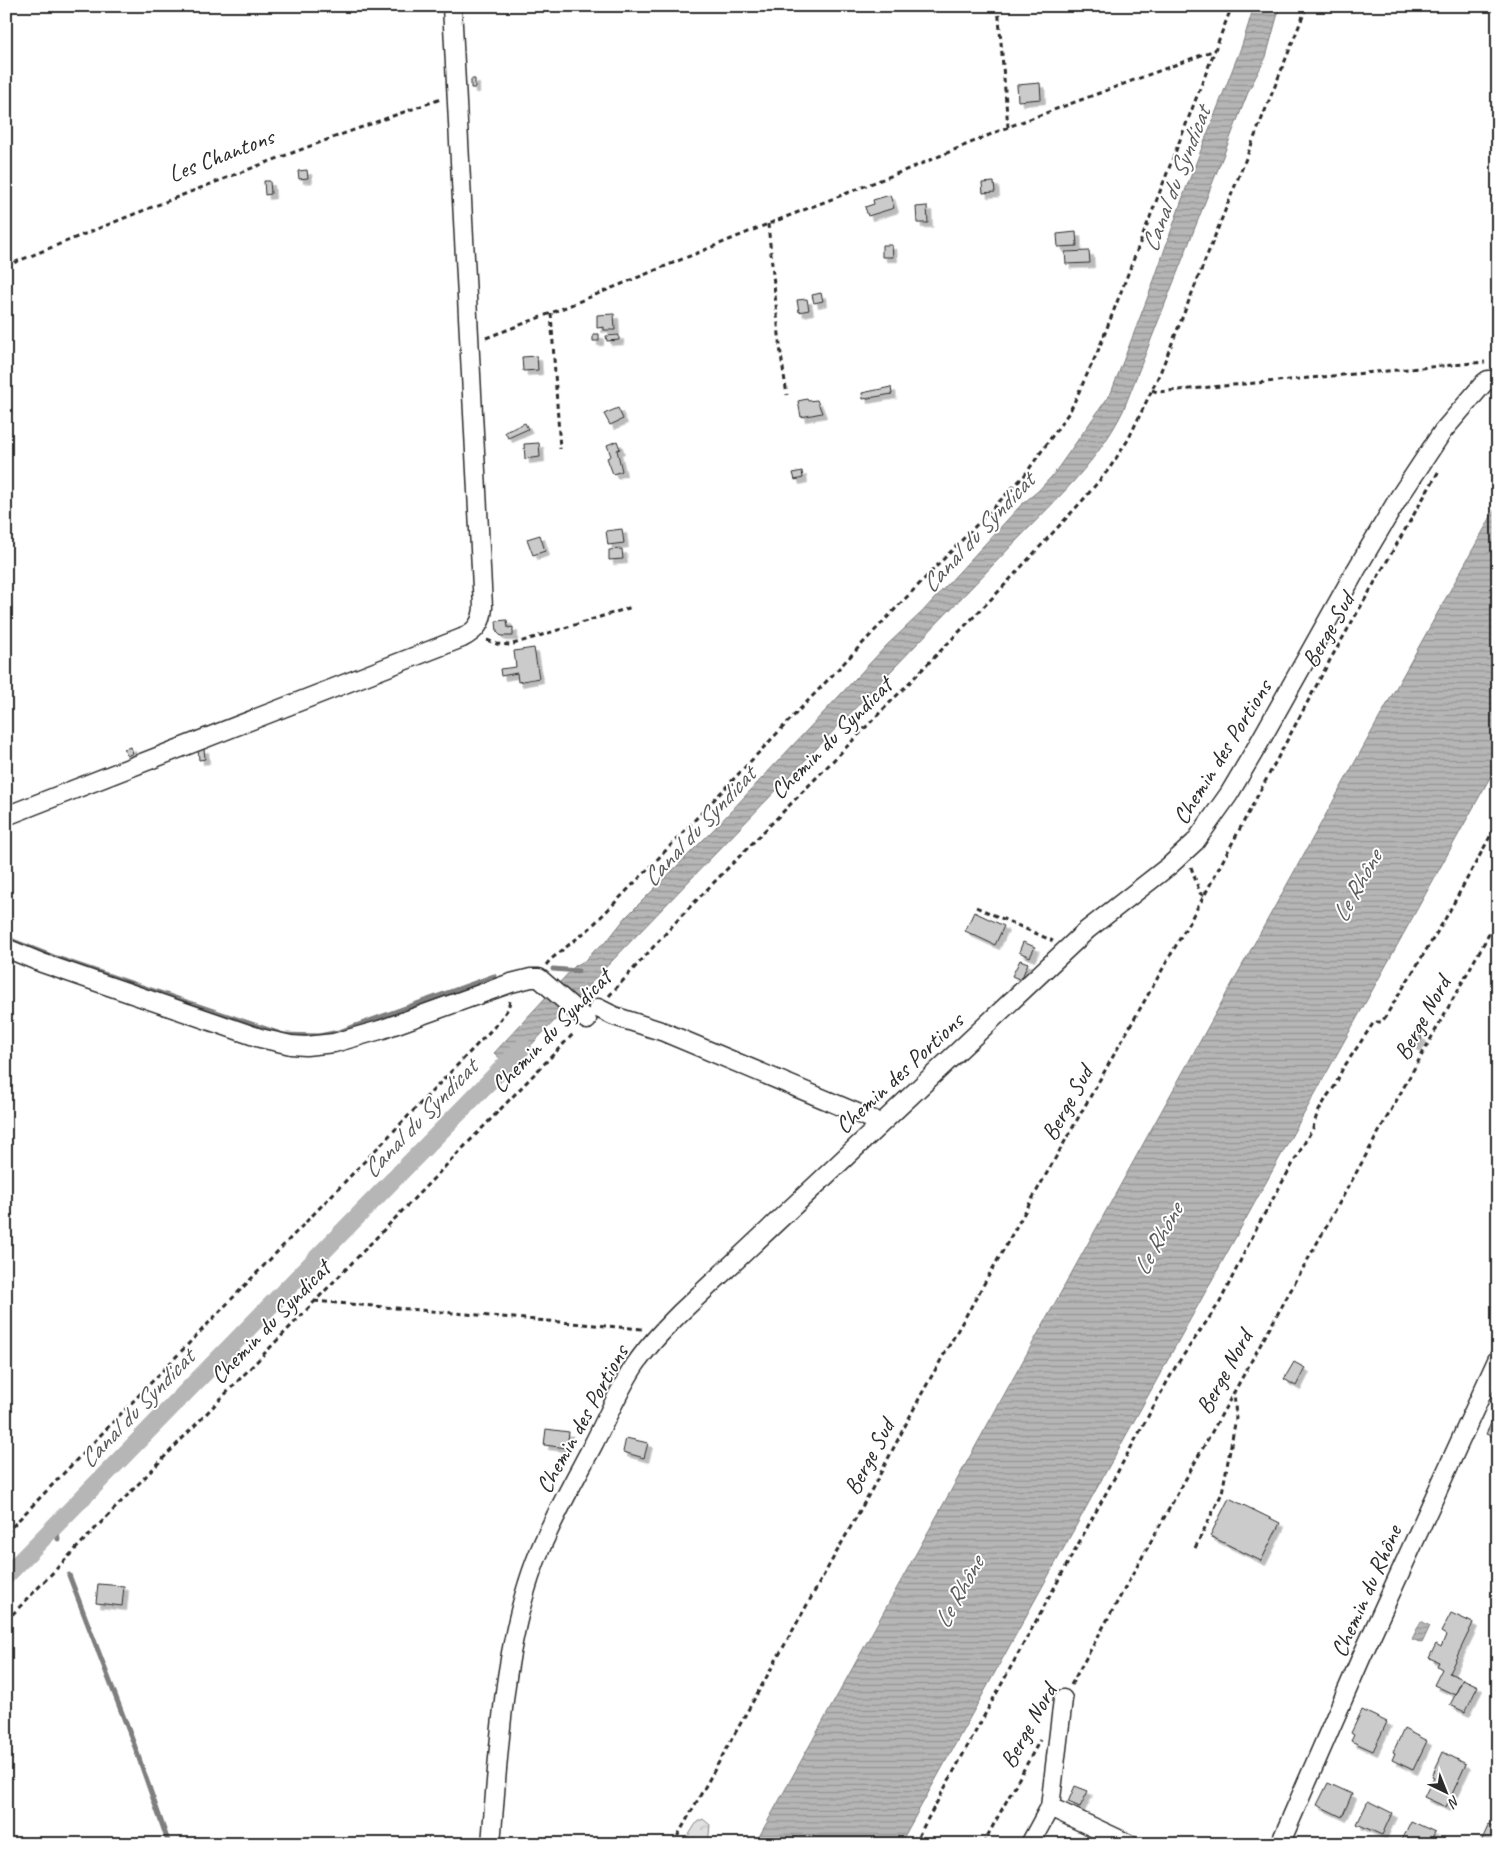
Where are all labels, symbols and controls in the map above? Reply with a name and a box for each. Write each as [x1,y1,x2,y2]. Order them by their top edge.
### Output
water label: Canal du Syndicat [1134,98,1220,256]
street label: Les Chantons [164,121,280,189]
water label: Canal du Syndicat [914,463,1045,599]
street label: Berge Sud [1295,584,1363,673]
street label: Chemin du Syndicat [764,668,901,805]
street label: Chemin des Portions [1166,673,1279,830]
water label: Canal du Syndicat [635,757,766,893]
water label: Le Rhône [1324,842,1391,928]
street label: Chemin du Syndicat [484,961,620,1099]
street label: Berge Nord [1387,968,1459,1065]
street label: Chemin des Portions [829,1005,971,1140]
water label: Canal du Syndicat [355,1049,488,1185]
street label: Berge Sud [1034,1057,1101,1146]
water label: Le Rhône [1125,1195,1192,1281]
street label: Chemin du Syndicat [203,1252,339,1390]
street label: Berge Nord [1189,1322,1261,1419]
street label: Chemin des Portions [529,1338,636,1498]
water label: Canal du Syndicat [72,1339,205,1475]
street label: Berge Sud [837,1411,903,1500]
street label: Chemin du Rhône [1324,1518,1409,1662]
water label: Le Rhône [926,1548,993,1634]
street label: Berge Nord [993,1676,1065,1773]
north arrow [1422,1768,1472,1818]
text: N [1444,1792,1463,1812]

